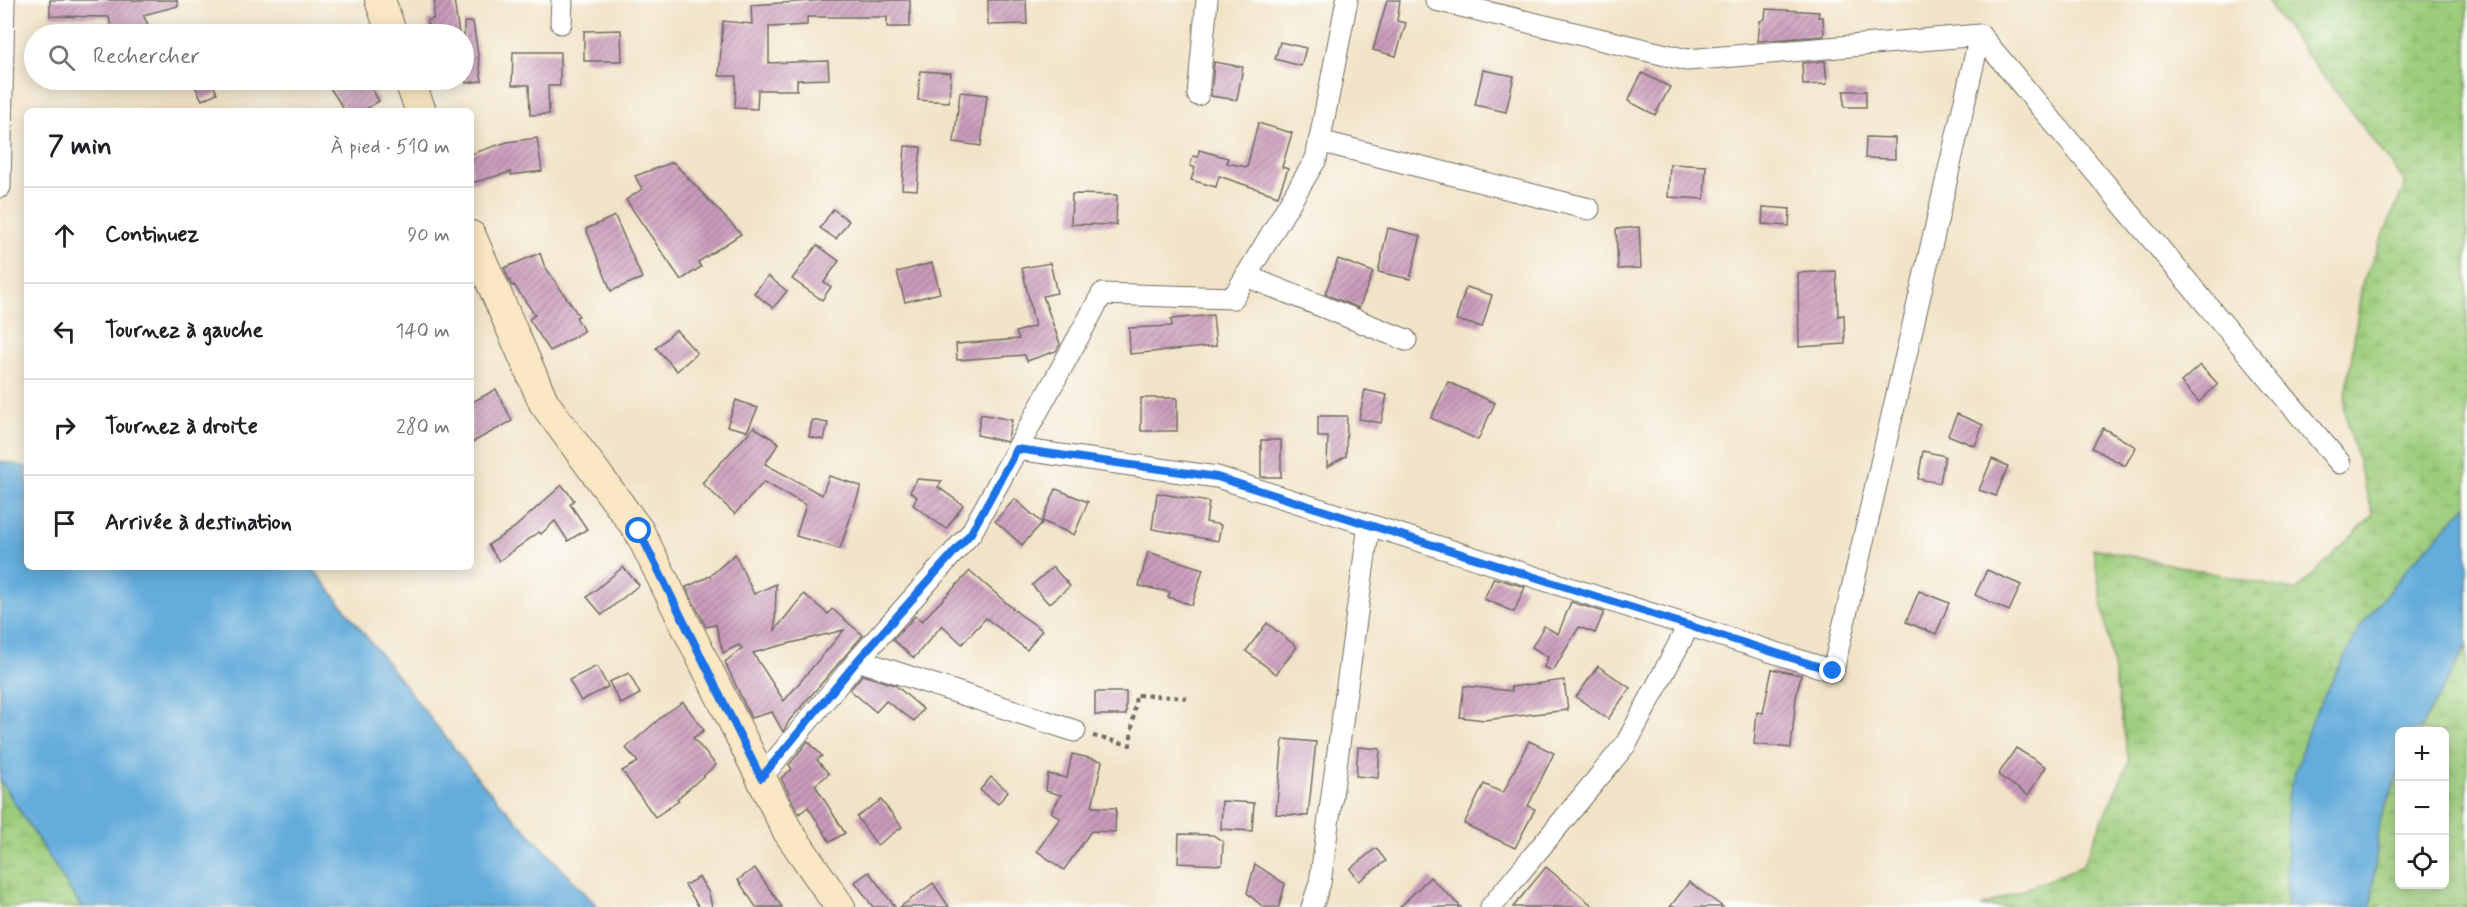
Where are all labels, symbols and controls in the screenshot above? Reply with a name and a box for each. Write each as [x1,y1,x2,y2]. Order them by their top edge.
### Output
search box [24,24,474,90]
icon: search [45,41,78,74]
text: Rechercher [93,43,200,71]
text: 7 min [48,130,112,164]
text: À pied · 510 m [331,134,450,161]
icon: ahead [48,219,81,252]
text: Continuez [105,221,199,249]
text: 90 m [407,222,450,249]
icon: left [48,315,81,348]
text: Tournez à gauche [105,317,263,345]
text: 140 m [396,318,450,345]
icon: right [48,411,81,444]
text: Tournez à droite [105,413,258,441]
text: 280 m [396,414,450,441]
icon: arrive [48,507,81,540]
text: Arrivée à destination [105,509,292,537]
route start [625,517,651,543]
route end [1819,657,1845,683]
map controls [2395,727,2449,889]
button: + [2395,727,2449,781]
button: − [2395,781,2449,835]
button: locate [2395,835,2449,889]

